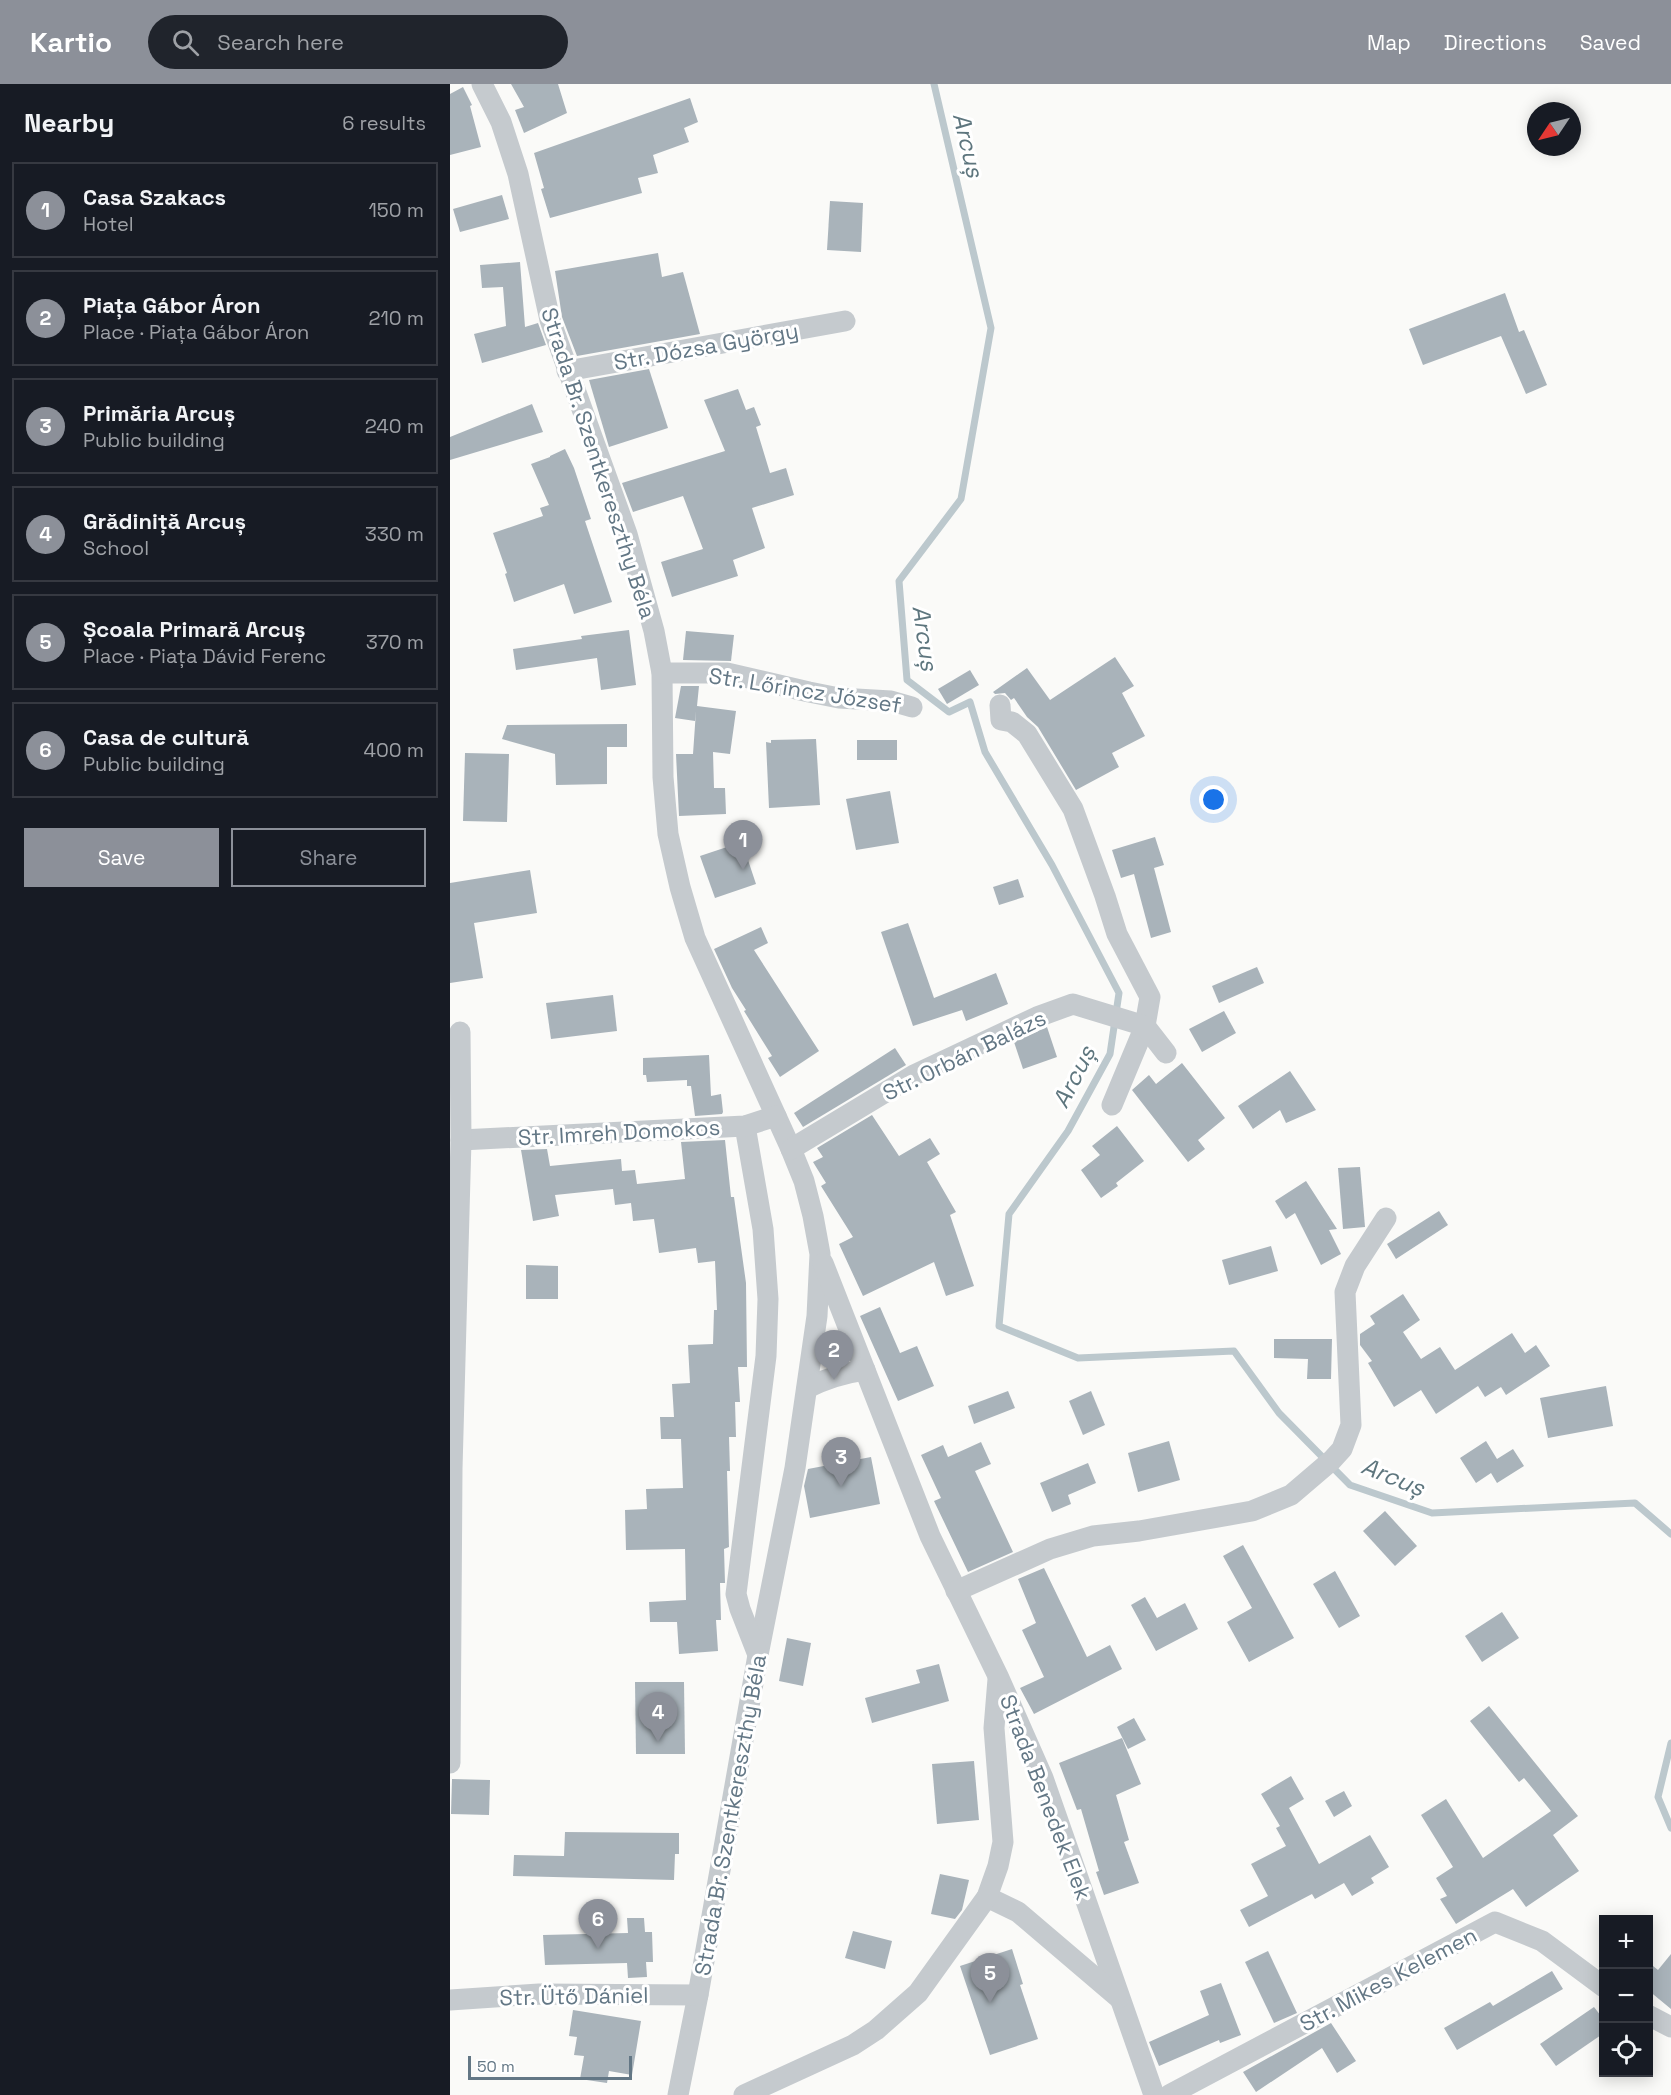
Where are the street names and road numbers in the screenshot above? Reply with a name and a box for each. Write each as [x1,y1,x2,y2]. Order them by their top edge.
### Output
street label: Strada Br. Szentkereszthy Béla [535,304,663,622]
street label: Str. Dózsa György [611,316,801,376]
street label: Str. Lőrincz József [707,661,904,719]
street label: Str. Orbán Balázs [878,1003,1050,1107]
street label: Str. Imreh Domokos [517,1113,721,1151]
street label: Strada Br. Szentkereszthy Béla [688,1652,772,1978]
street label: Strada Benedek Elek [994,1690,1098,1904]
street label: Str. Mikes Kelemen [1295,1920,1481,2038]
street label: Str. Ütő Dániel [499,1981,649,2011]

